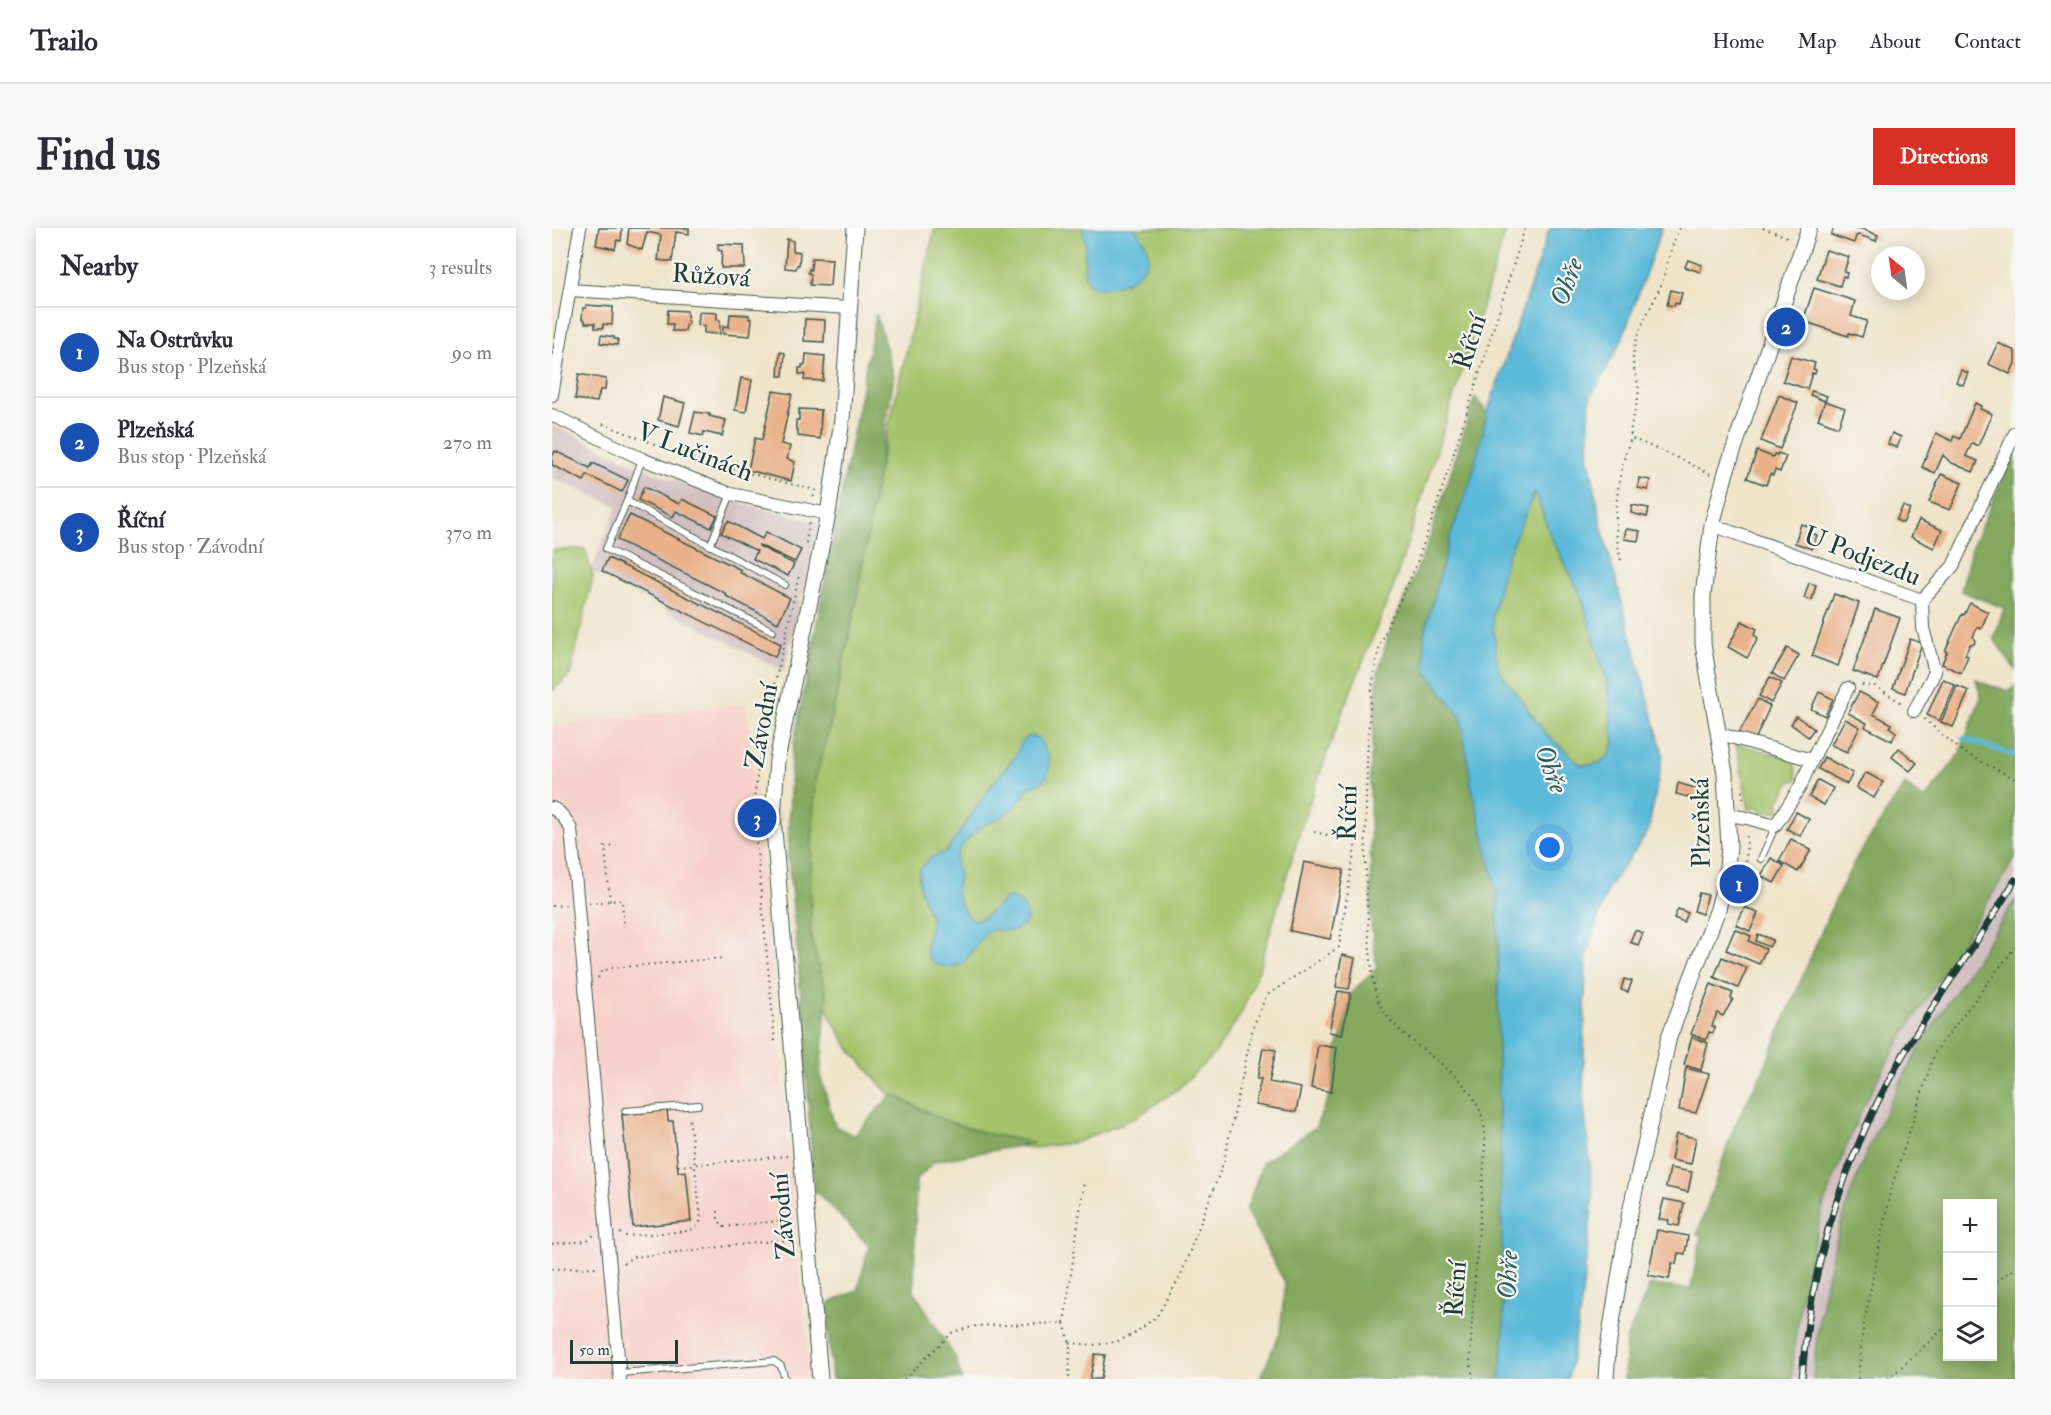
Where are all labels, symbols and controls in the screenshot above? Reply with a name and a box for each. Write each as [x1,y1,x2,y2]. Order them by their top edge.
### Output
text: Trailo [30,24,98,59]
text: Home [1712,28,1764,55]
text: Map [1797,28,1837,55]
text: About [1870,28,1921,55]
text: Contact [1954,28,2021,55]
button: Directions [1873,128,2015,185]
text: Find us [36,130,160,182]
north arrow [1871,246,1925,300]
text: Nearby [60,251,138,283]
water label: Ohře [1543,252,1591,311]
text: 3 results [429,255,492,280]
street label: Růžová [671,257,752,295]
pin: 2 [1766,304,1806,350]
street label: Říční [1444,308,1495,374]
text: Na Ostrůvku [117,326,233,354]
text: 1 [76,340,83,365]
text: 90 m [452,340,492,365]
text: Bus stop · Plzeňská [117,354,267,379]
street label: V Lučinách [632,415,758,489]
text: Plzeňská [117,416,194,444]
text: 2 [74,430,85,455]
text: 270 m [443,430,492,455]
text: Bus stop · Plzeňská [117,444,267,469]
text: Říční [117,506,165,534]
street label: U Podjezdu [1799,519,1925,593]
text: 3 [76,520,83,545]
text: 370 m [445,520,492,545]
text: Bus stop · Závodní [117,534,263,559]
street label: Závodní [739,679,786,771]
water label: Ohře [1527,740,1576,799]
street label: Plzeňská [1684,777,1718,869]
street label: Říční [1330,783,1365,841]
pin: 3 [738,796,776,840]
your location [1535,833,1564,862]
pin: 1 [1720,862,1758,906]
street label: Závodní [763,1169,803,1260]
map controls [1943,1199,1997,1361]
button: + [1943,1199,1997,1253]
water label: Ohře [1491,1249,1525,1300]
button: − [1943,1253,1997,1307]
street label: Říční [1436,1258,1474,1318]
button: layers [1943,1307,1997,1361]
scale bar [570,1337,678,1364]
text: 50 m [579,1340,610,1360]

